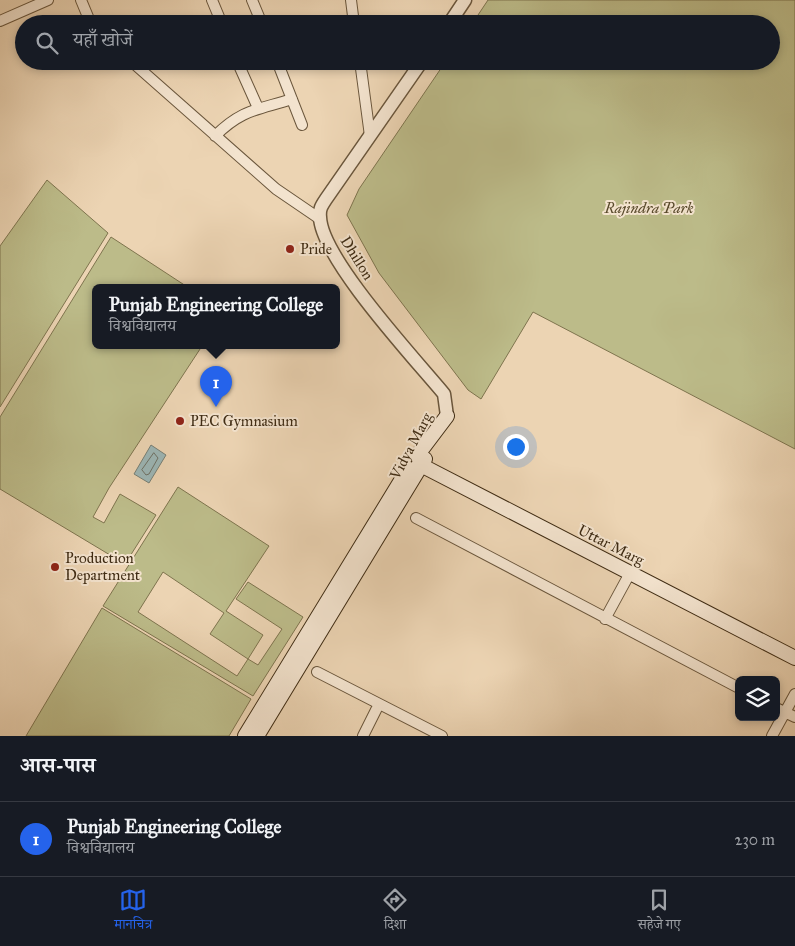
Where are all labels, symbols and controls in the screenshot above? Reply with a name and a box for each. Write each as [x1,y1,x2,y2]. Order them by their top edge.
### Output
search box [15,15,780,70]
text: यहाँ खोजें [73,28,133,51]
icon: search [33,29,61,57]
park label: Rajindra Park [604,199,694,217]
street label: Dhillon [337,233,377,283]
place label: Pride [300,240,332,258]
marker: Pride [284,243,296,255]
popup [92,284,340,349]
text: Punjab Engineering College [109,293,323,316]
text: विश्वविद्यालय [109,316,176,335]
pin: 1 [200,366,232,407]
street label: Vidya Marg [385,409,437,483]
place label: PEC Gymnasium [190,412,298,430]
marker: PEC Gymnasium [174,415,186,427]
your location [503,434,529,460]
street label: Uttar Marg [575,521,648,570]
place label: Production Department [65,549,141,584]
marker: Production Department [49,561,61,573]
map controls [735,676,780,721]
button: layers [735,676,780,721]
text: आस-पास [20,752,95,778]
text: Punjab Engineering College [67,815,281,838]
text: 1 [33,830,39,849]
text: 230 m [735,830,775,849]
text: विश्वविद्यालय [67,838,134,857]
tab: मानचित्र [114,886,152,938]
tab: दिशा [381,886,409,938]
tab: सहेजे गए [638,886,681,938]

